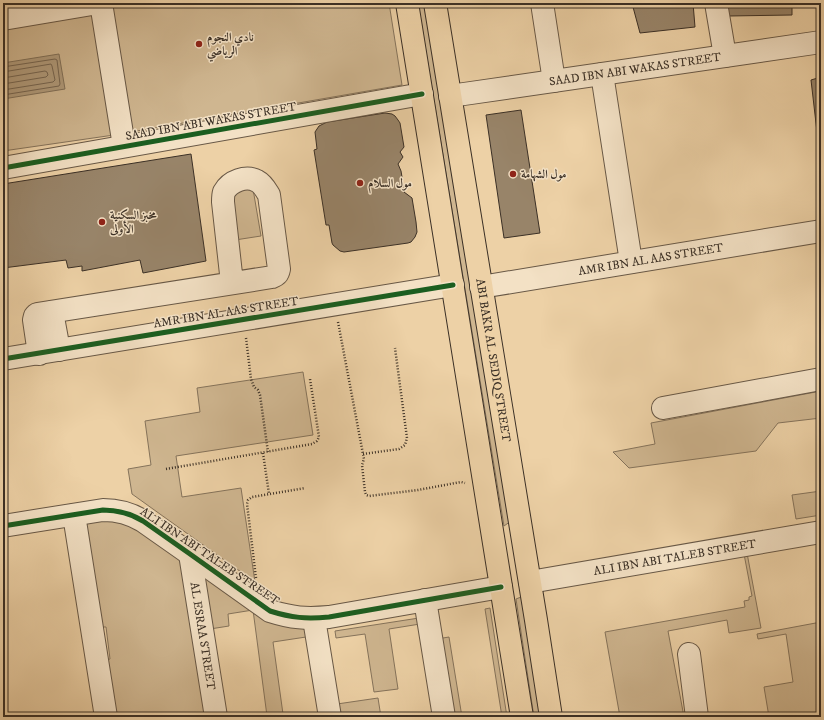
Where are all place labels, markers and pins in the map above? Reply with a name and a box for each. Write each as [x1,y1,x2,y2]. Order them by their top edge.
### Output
place label: نادي النجوم الرياضي [207,30,254,62]
marker: نادي النجوم الرياضي [194,39,204,49]
place label: مول الشهامة [521,167,567,182]
marker: مول الشهامة [508,169,518,179]
place label: مول السلام [368,176,412,194]
marker: مول السلام [355,178,365,188]
place label: مخبز السكنية الأولى [109,208,157,237]
marker: مخبز السكنية الأولى [97,217,107,227]

